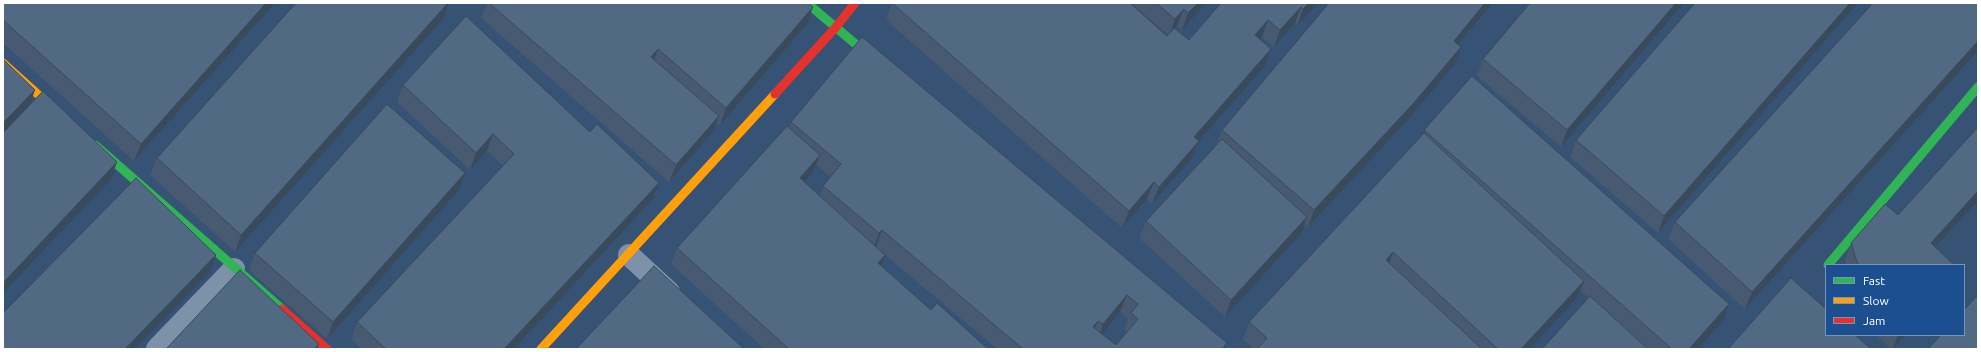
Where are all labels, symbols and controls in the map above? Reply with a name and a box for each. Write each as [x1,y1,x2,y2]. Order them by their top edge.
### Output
legend [1825,264,1965,336]
text: Fast [1863,274,1885,287]
text: Slow [1863,294,1889,307]
text: Jam [1863,314,1885,327]

